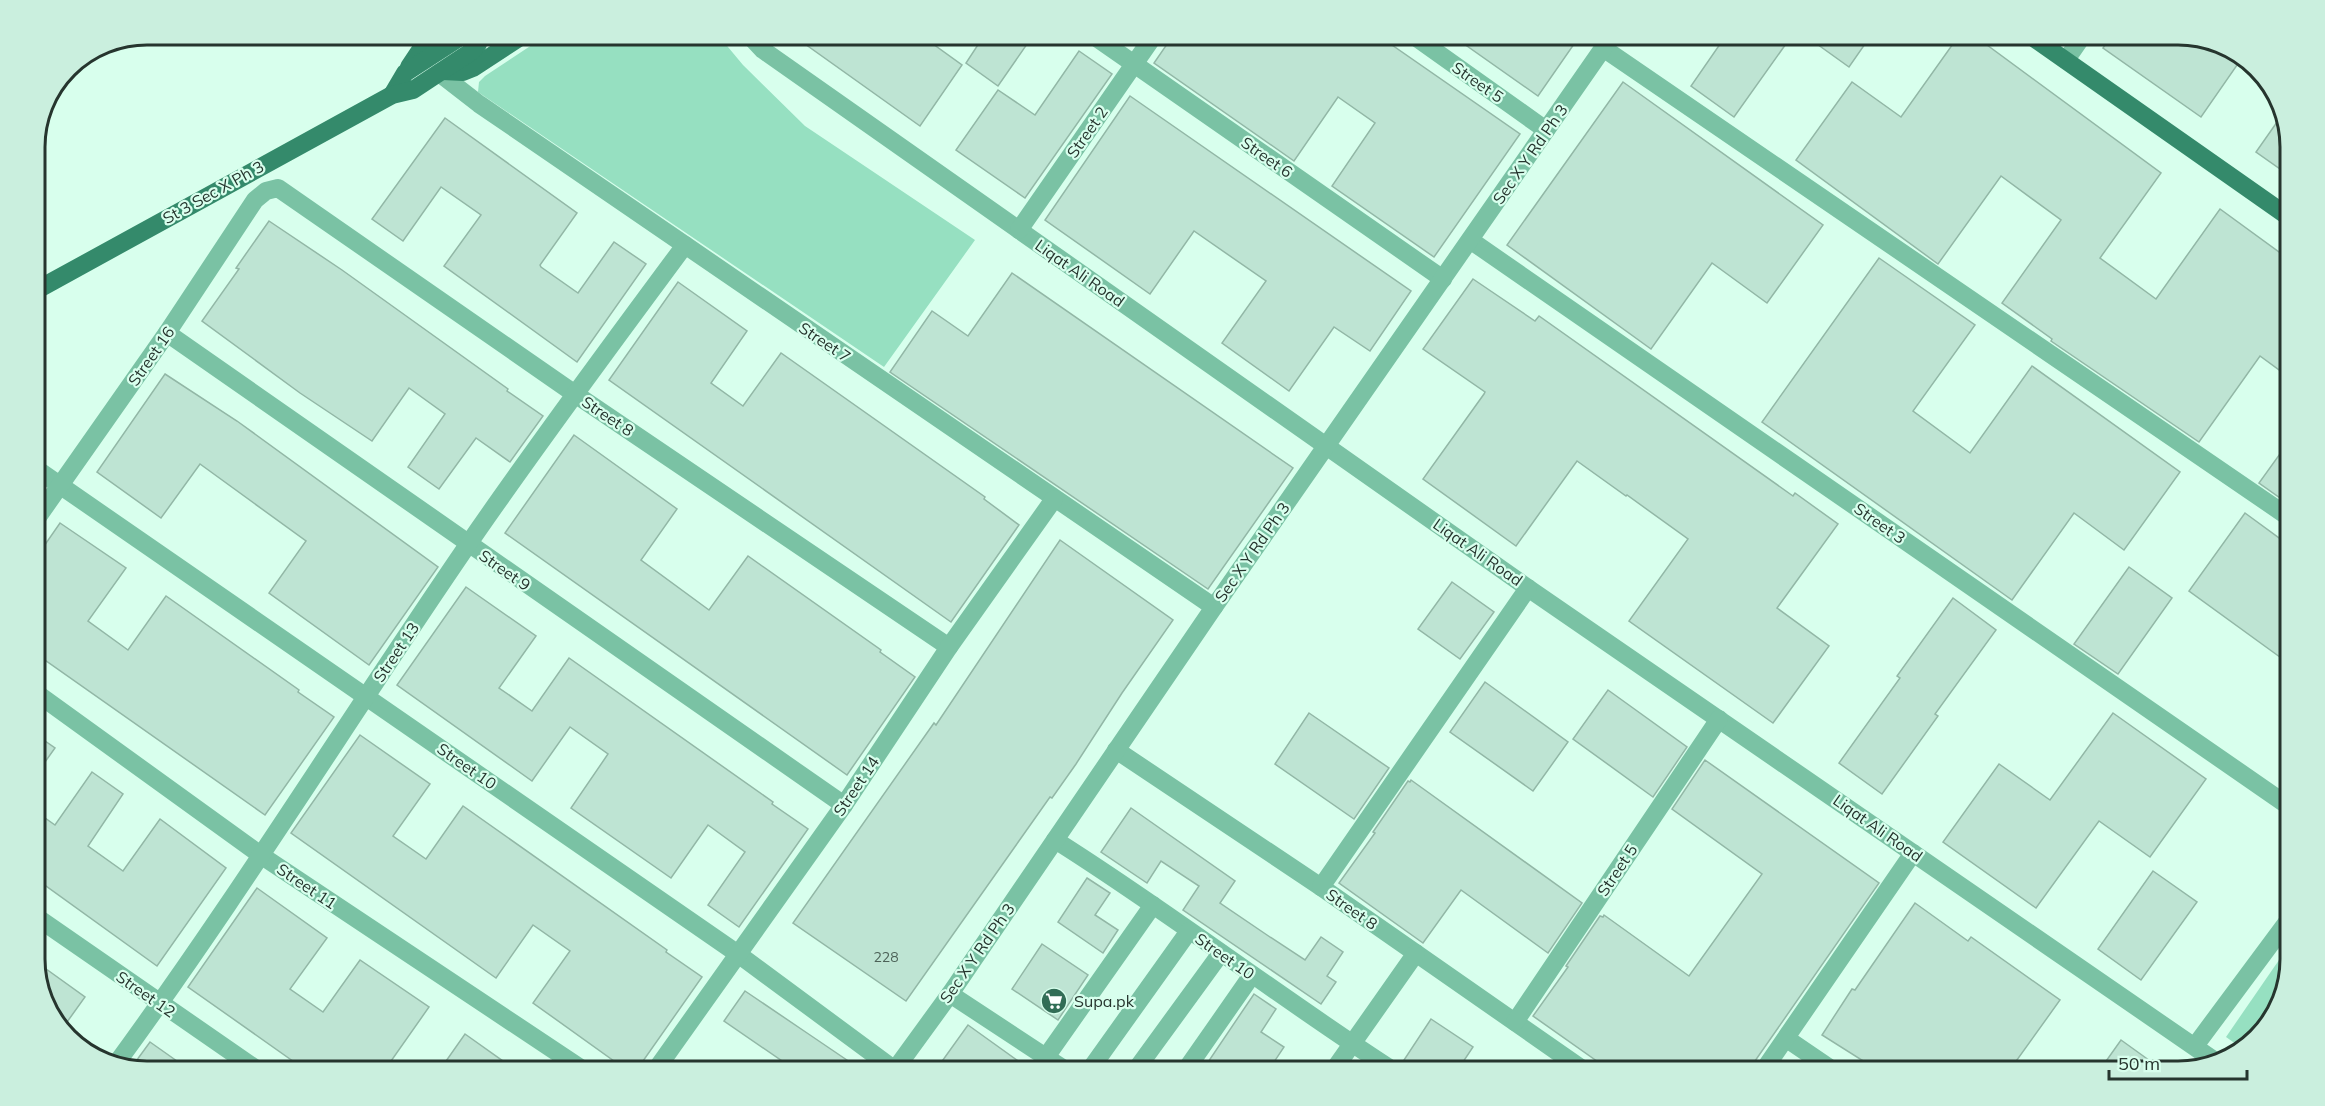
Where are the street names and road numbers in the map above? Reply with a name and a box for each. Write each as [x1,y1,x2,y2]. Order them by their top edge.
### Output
street label: Street 5 [1448,57,1508,107]
street label: Sec X Y Rd Ph 3 [1488,100,1572,208]
street label: Street 2 [1062,102,1112,162]
street label: Street 6 [1237,132,1297,182]
street label: St 3 Sec X Ph 3 [159,156,267,228]
street label: Liqat Ali Road [1032,235,1128,311]
street label: Street 7 [795,317,855,367]
street label: Street 16 [123,323,179,389]
street label: Street 8 [578,391,638,441]
street label: Sec X Y Rd Ph 3 [1210,498,1294,606]
street label: Street 3 [1850,498,1910,548]
street label: Liqat Ali Road [1430,514,1526,590]
street label: Street 9 [475,545,535,595]
street label: Street 13 [369,618,423,686]
street label: Street 10 [434,738,500,794]
street label: Street 14 [829,752,883,820]
street label: Liqat Ali Road [1830,790,1926,866]
street label: Street 5 [1592,840,1642,900]
street label: Street 11 [273,859,341,913]
street label: Street 8 [1322,884,1382,934]
street label: Sec X Y Rd Ph 3 [935,899,1019,1007]
street label: Street 10 [1192,928,1258,984]
street label: Street 12 [113,966,179,1022]

